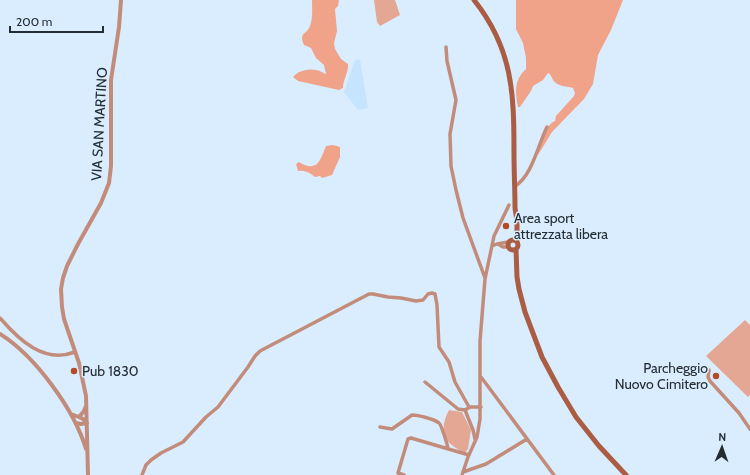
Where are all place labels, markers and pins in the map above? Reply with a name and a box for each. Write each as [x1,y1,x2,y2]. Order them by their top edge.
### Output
place label: Area sport attrezzata libera [514,209,608,243]
marker: Area sport attrezzata libera [501,221,511,231]
place label: Parcheggio Nuovo Cimitero [615,359,708,393]
place label: Pub 1830 [82,362,139,380]
marker: Pub 1830 [69,366,79,376]
marker: Parcheggio Nuovo Cimitero [711,371,721,381]

